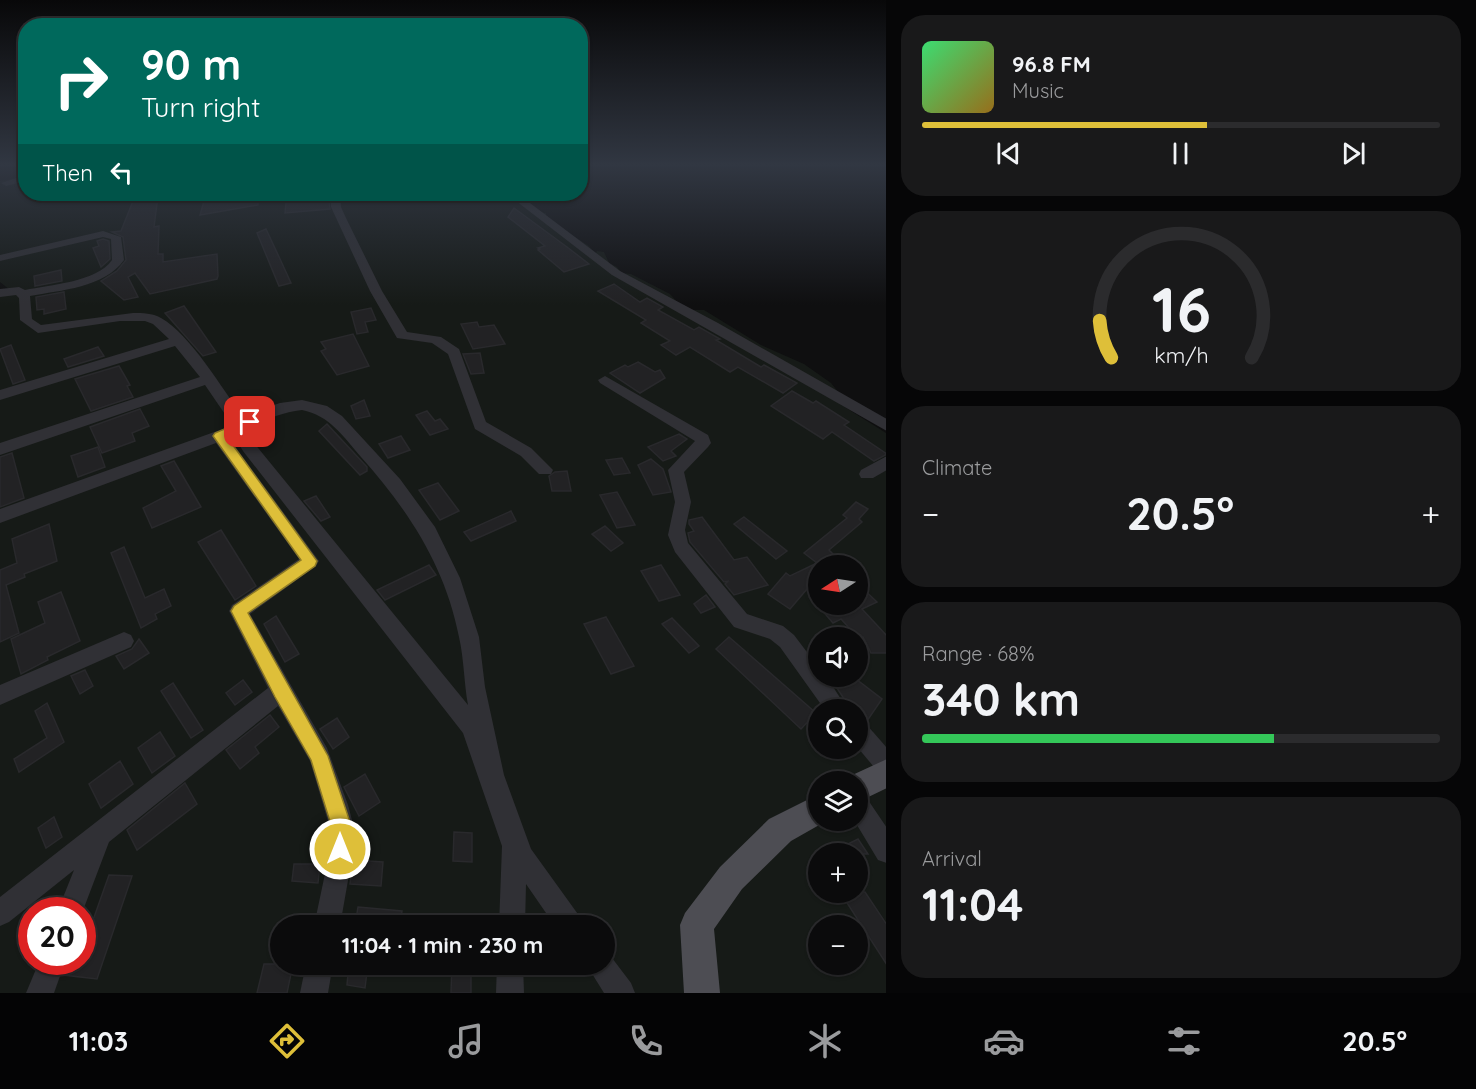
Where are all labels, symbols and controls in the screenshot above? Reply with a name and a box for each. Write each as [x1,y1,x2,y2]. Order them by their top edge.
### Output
text: 90 m [141,38,241,91]
icon: right [42,42,120,120]
text: 96.8 FM [1012,50,1091,78]
text: Music [1012,78,1064,103]
text: Turn right [141,90,260,124]
icon: previous [992,137,1025,170]
icon: pause [1164,137,1197,170]
icon: next [1337,137,1370,170]
icon: left [105,156,138,189]
text: Then [42,159,93,187]
text: 16 [1152,270,1210,348]
text: km/h [1154,342,1208,368]
pin [224,396,275,447]
icon: arrive [233,405,266,438]
text: Climate [922,455,992,480]
text: 20.5° [1126,485,1234,541]
text: − [922,493,939,534]
text: + [1421,493,1440,534]
north arrow [808,555,868,615]
map controls [808,555,868,975]
button: sound [808,627,868,687]
text: Range · 68% [922,641,1034,666]
text: 340 km [922,671,1080,727]
button: search [808,699,868,759]
button: layers [808,771,868,831]
position arrow [308,817,372,881]
button: + [808,843,868,903]
text: Arrival [922,846,982,871]
text: 11:04 [922,876,1023,932]
speed limit sign: 20 [18,897,96,975]
button: − [808,915,868,975]
text: 11:04 · 1 min · 230 m [342,931,543,959]
icon: directions [266,1020,308,1062]
icon: music [445,1020,487,1062]
icon: phone [625,1020,667,1062]
icon: climate [804,1020,846,1062]
icon: car [983,1020,1025,1062]
icon: filters [1163,1020,1205,1062]
text: 11:03 [69,1024,128,1058]
text: 20.5° [1342,1024,1407,1058]

